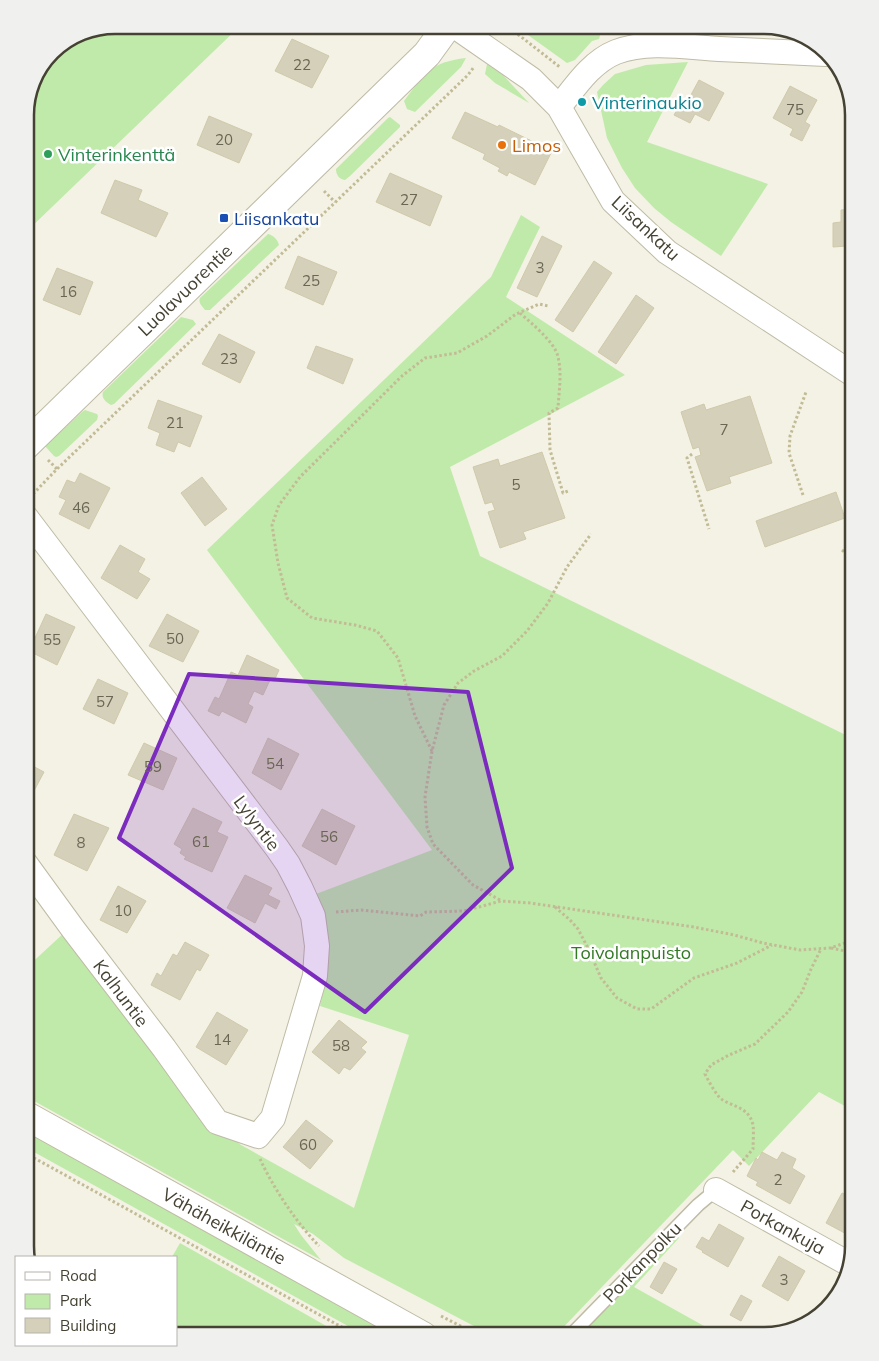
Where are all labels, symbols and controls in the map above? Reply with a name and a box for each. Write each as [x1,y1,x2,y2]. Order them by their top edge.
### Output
house number: 22 [293,55,311,74]
place label: Vinterinaukio [592,91,702,114]
marker: Vinterinaukio [576,96,588,108]
house number: 75 [786,100,804,119]
house number: 20 [215,130,233,149]
place label: Limos [512,134,561,157]
marker: Limos [496,139,508,151]
place label: Vinterinkenttä [58,143,175,166]
marker: Vinterinkenttä [42,148,54,160]
house number: 27 [400,190,418,209]
street label: Liisankatu [607,190,685,266]
place label: Liisankatu [234,207,319,230]
marker: Liisankatu [218,212,230,224]
street label: Luolavuorentie [133,239,237,341]
house number: 3 [535,258,545,277]
house number: 25 [302,271,320,290]
house number: 16 [59,282,77,301]
house number: 23 [220,349,238,368]
house number: 21 [166,413,184,432]
house number: 7 [719,420,729,439]
house number: 5 [511,475,521,494]
house number: 46 [72,498,90,517]
house number: 50 [166,629,184,648]
house number: 55 [43,630,61,649]
house number: 57 [96,692,114,711]
house number: 54 [266,754,284,773]
house number: 59 [144,757,162,776]
street label: Lylyntie [229,791,285,855]
house number: 56 [320,827,338,846]
house number: 61 [192,832,210,851]
house number: 8 [76,833,86,852]
house number: 10 [114,901,132,920]
park label: Toivolanpuisto [571,941,691,964]
street label: Kalhuntie [88,955,154,1031]
house number: 14 [213,1030,231,1049]
house number: 58 [332,1036,350,1055]
house number: 60 [299,1135,317,1154]
house number: 2 [773,1170,783,1189]
street label: Vähäheikkiläntie [158,1182,290,1270]
street label: Porkankuja [737,1194,829,1260]
street label: Porkanpolku [598,1217,686,1307]
legend [15,1256,178,1346]
text: Road [60,1266,97,1285]
house number: 3 [779,1270,789,1289]
text: Park [60,1291,92,1310]
text: Building [60,1316,116,1335]

